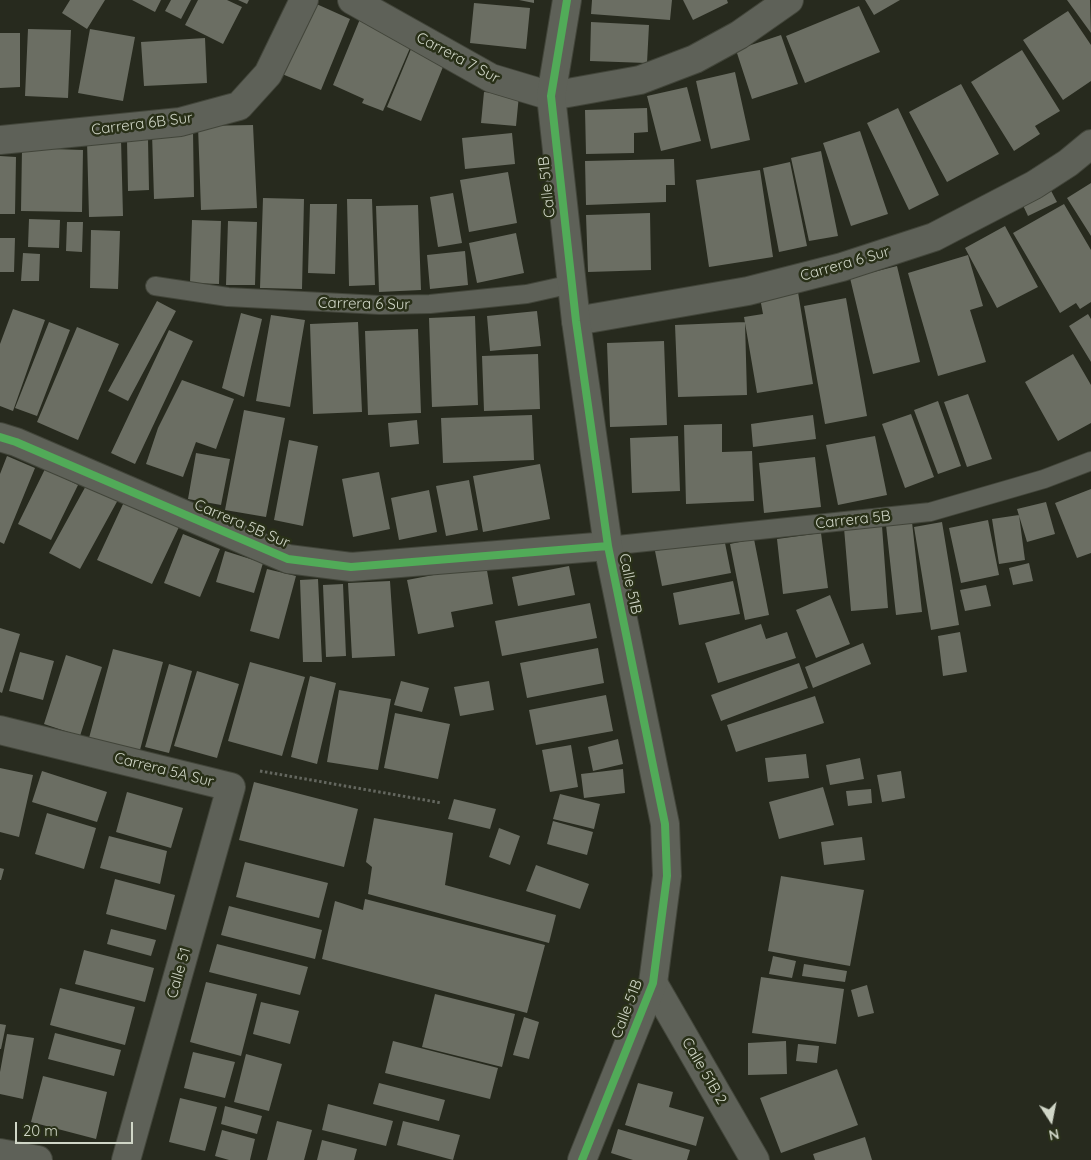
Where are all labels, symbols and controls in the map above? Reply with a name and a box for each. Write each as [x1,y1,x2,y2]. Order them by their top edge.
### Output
street label: Carrera 7 Sur [413,28,503,88]
street label: Carrera 6B Sur [90,109,194,139]
street label: Calle 51B [535,155,559,219]
street label: Carrera 6 Sur [798,243,892,285]
street label: Carrera 6 Sur [318,294,410,314]
street label: Carrera 5B Sur [191,496,293,552]
street label: Carrera 5B [815,507,891,533]
street label: Calle 51B [615,552,645,616]
street label: Carrera 5A Sur [112,749,216,791]
street label: Calle 51 [163,946,195,1000]
street label: Calle 51B [608,977,646,1041]
street label: Calle 51B 2 [678,1034,730,1108]
north arrow [1026,1095,1076,1145]
scale bar [18,1112,135,1144]
text: 20 m [23,1121,58,1140]
text: N [1047,1125,1061,1145]

